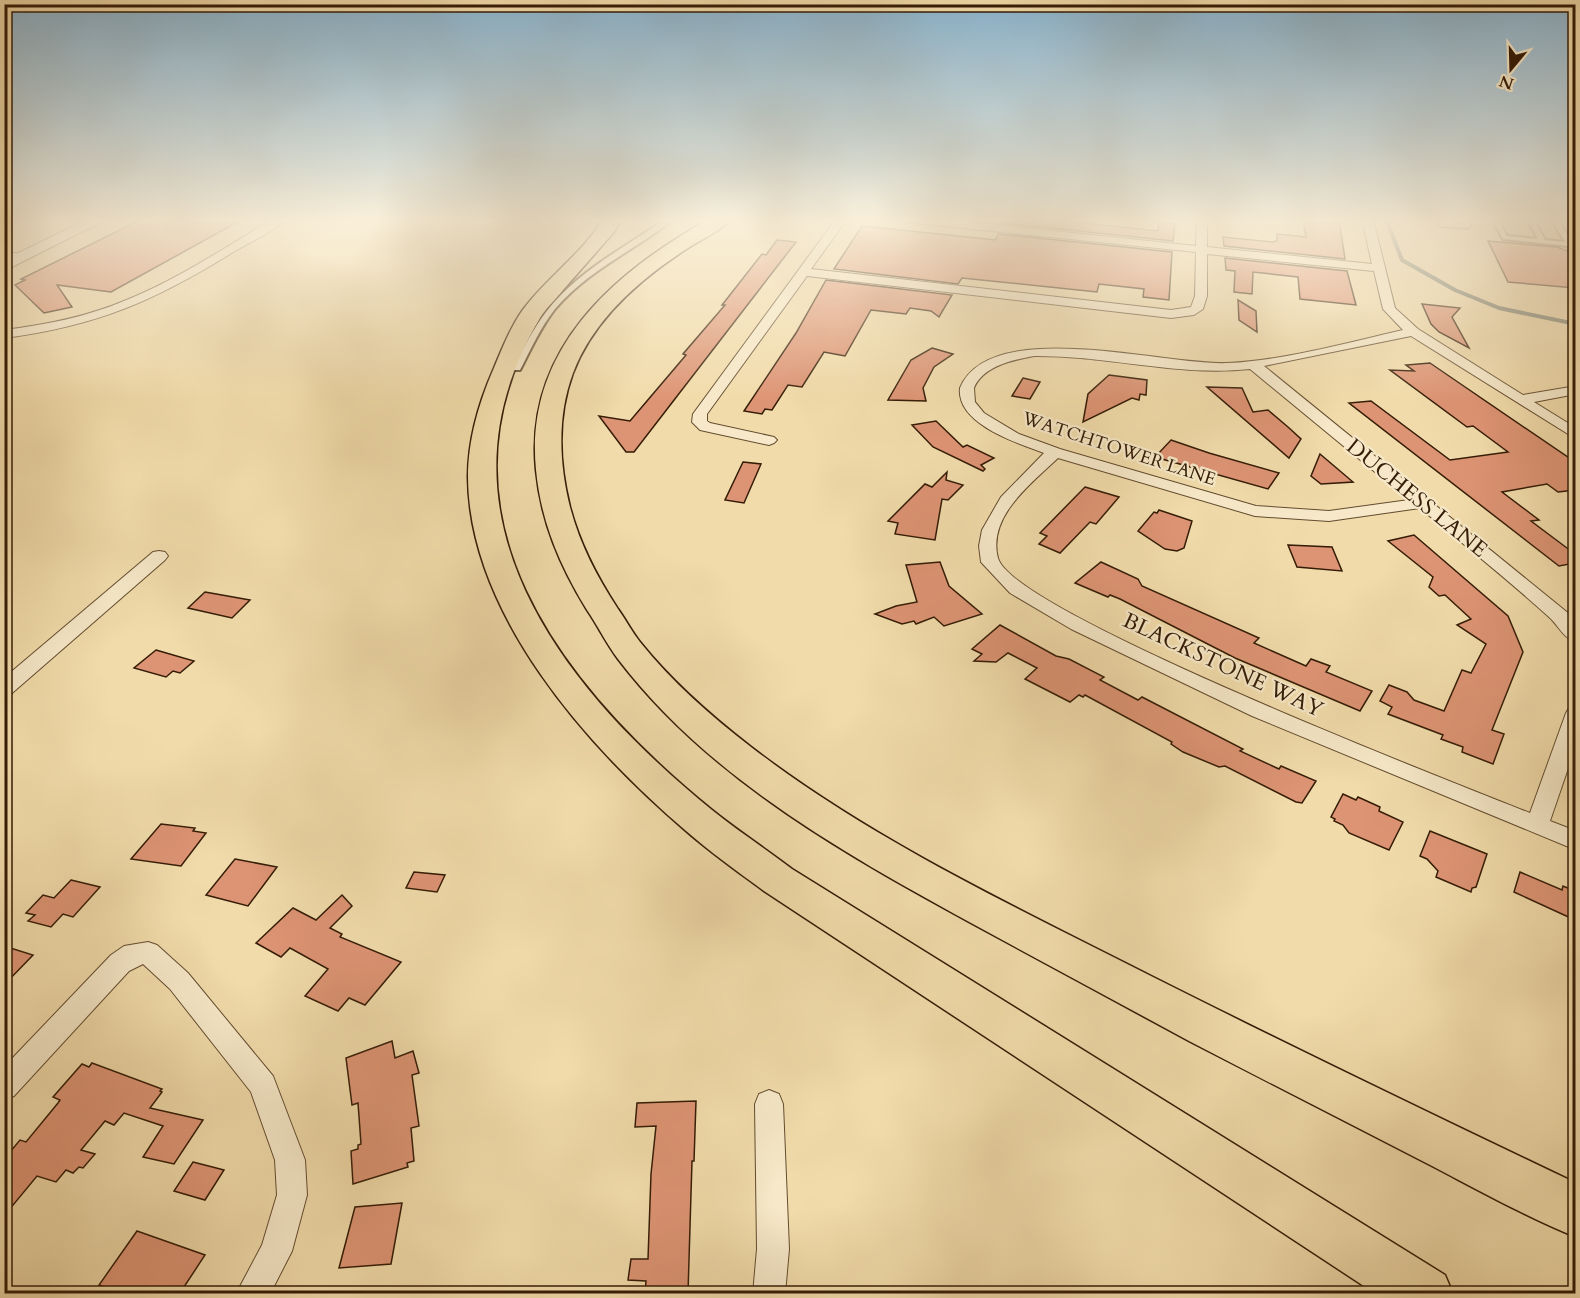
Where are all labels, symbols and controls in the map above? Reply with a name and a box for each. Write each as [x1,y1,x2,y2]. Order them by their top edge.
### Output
north arrow [1481,39,1541,99]
text: N [1496,70,1517,95]
street label: WATCHTOWER LANE [1018,406,1219,492]
street label: DUCHESS LANE [1340,432,1494,564]
street label: BLACKSTONE WAY [1118,605,1329,725]

